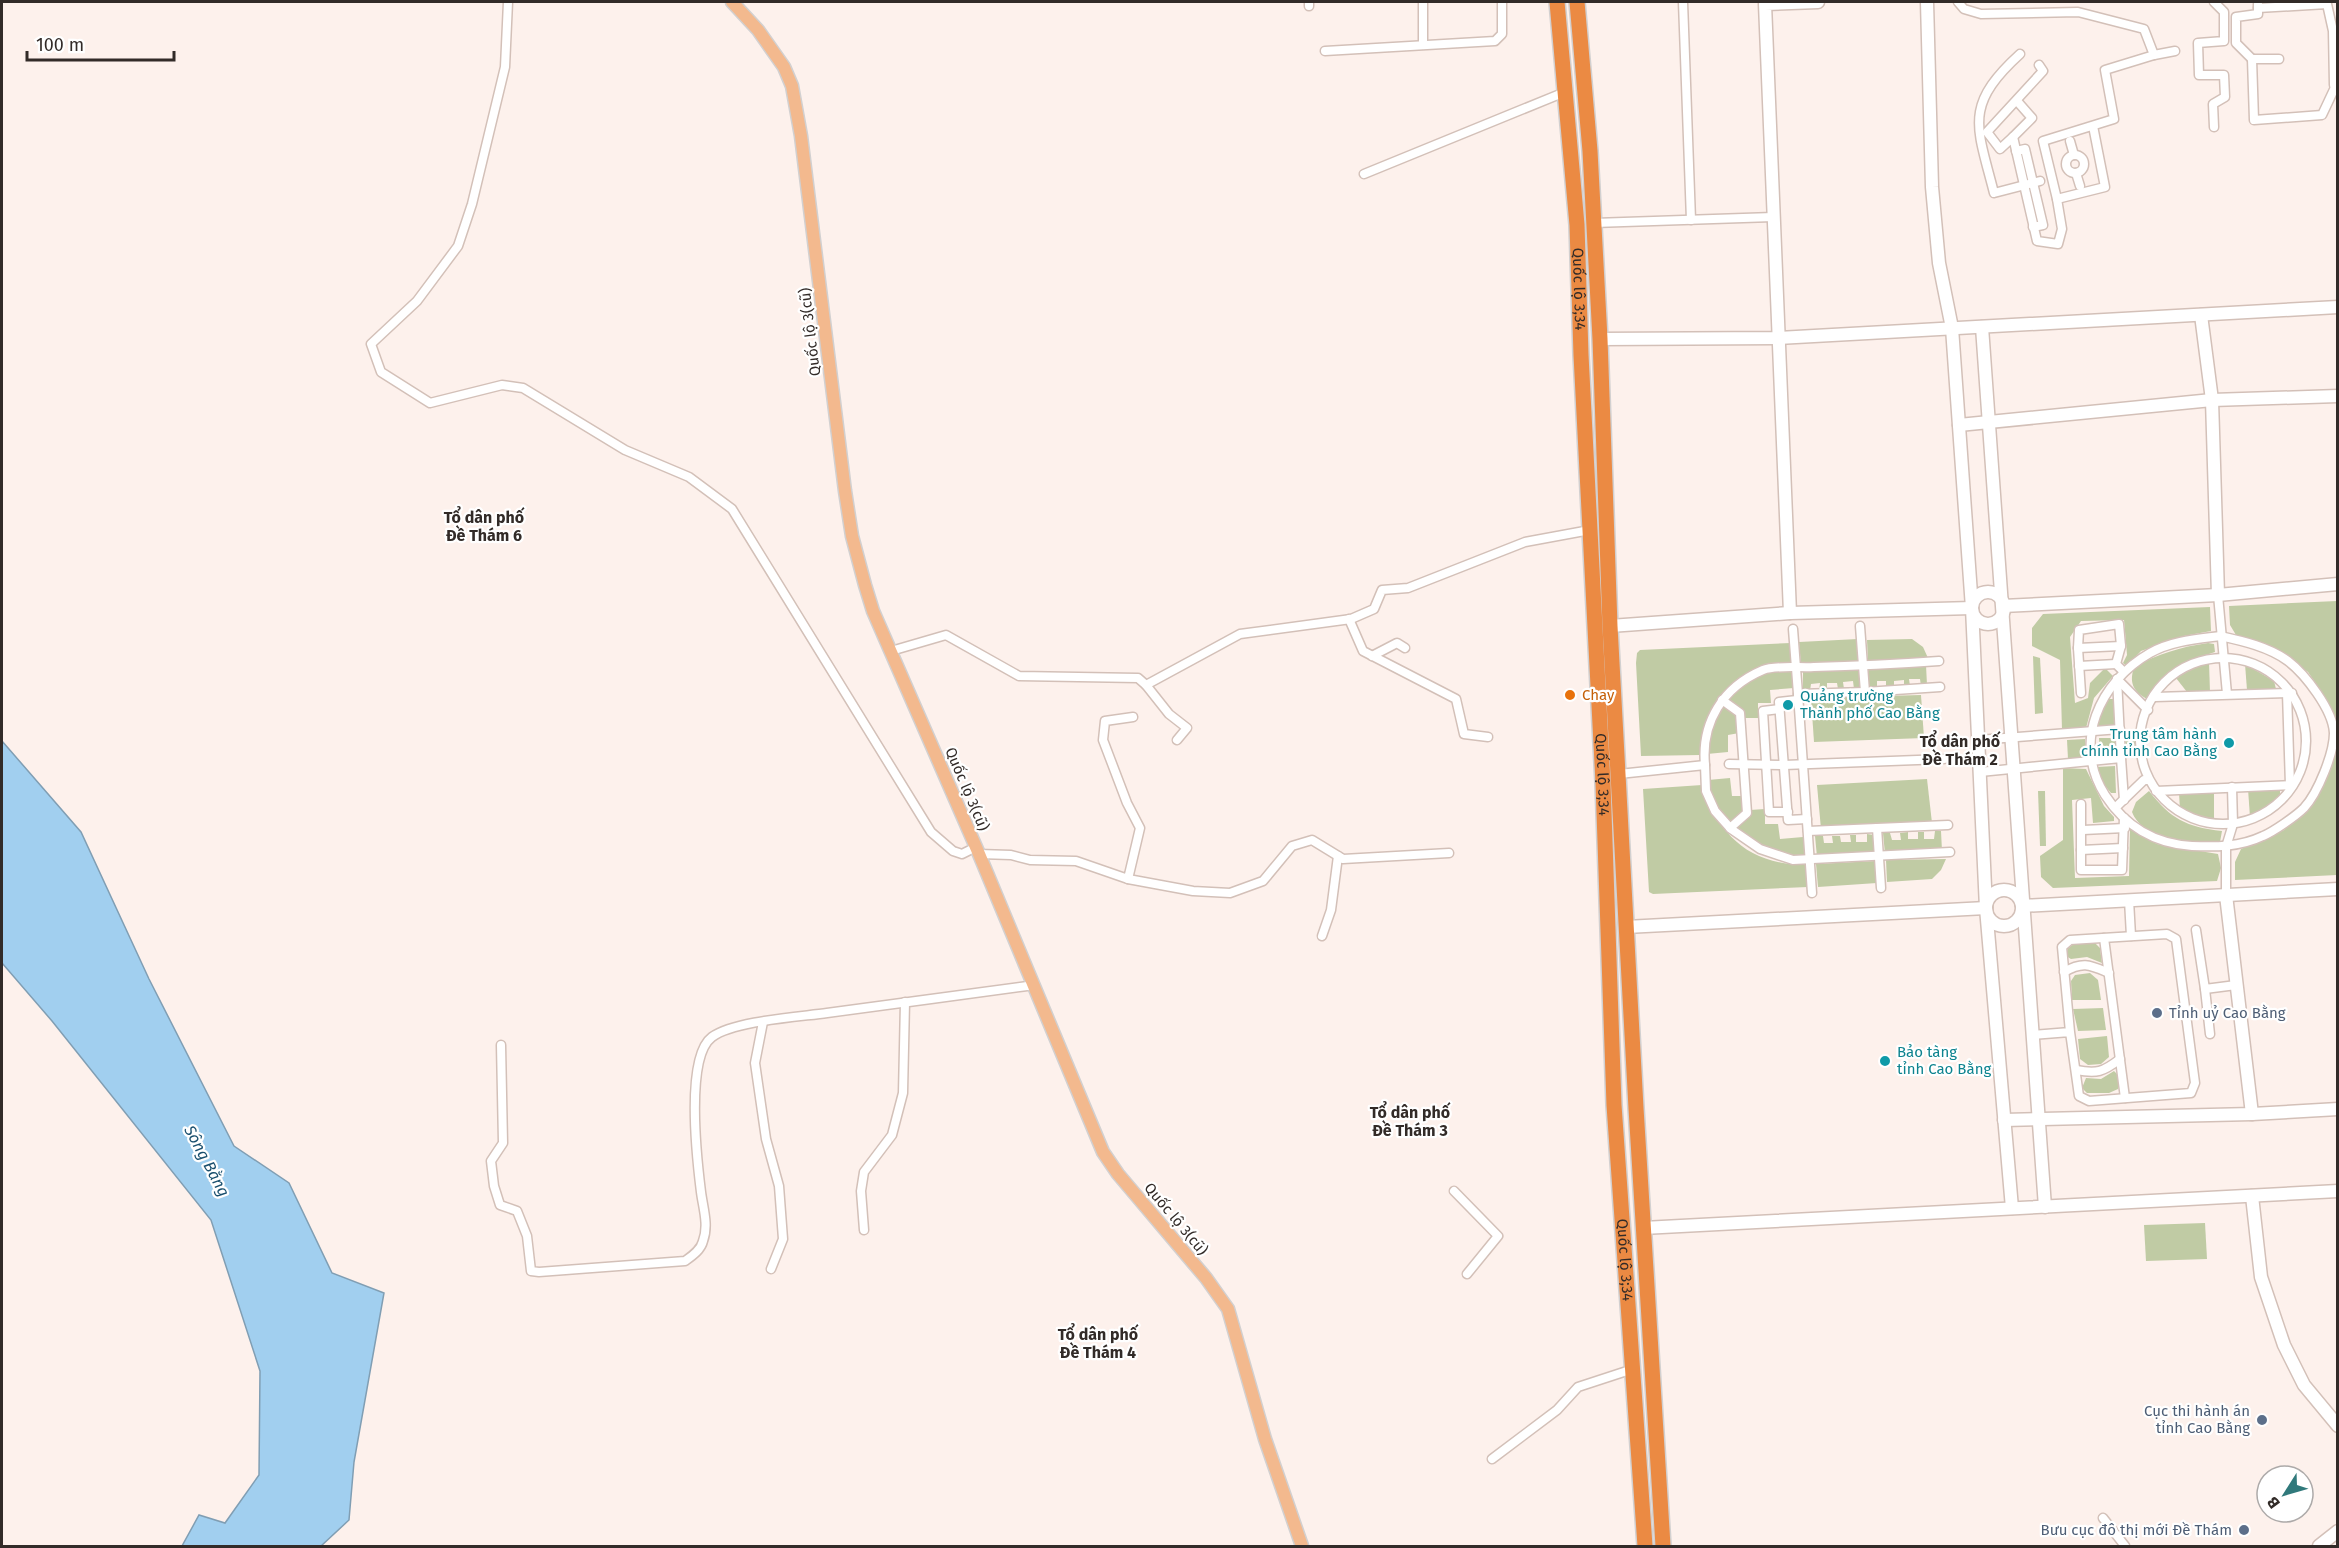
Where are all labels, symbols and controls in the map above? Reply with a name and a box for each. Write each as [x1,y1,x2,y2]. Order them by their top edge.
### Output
scale bar [27,24,174,62]
text: 100 m [36,34,84,56]
street label: Quốc lộ 3;34 [1569,247,1589,331]
street label: Quốc lộ 3(cũ) [796,287,824,377]
district label: Tổ dân phố Đề Thám 6 [444,505,525,545]
place label: Chay [1582,686,1615,704]
place label: Quảng trường Thành phố Cao Bằng [1800,687,1940,722]
marker: Chay [1563,688,1577,702]
marker: Quảng trường Thành phố Cao Bằng [1781,698,1795,712]
place label: Trung tâm hành chính tỉnh Cao Bằng [2081,725,2217,760]
district label: Tổ dân phố Đề Thám 2 [1920,729,2001,769]
street label: Quốc lộ 3;34 [1591,733,1613,816]
marker: Trung tâm hành chính tỉnh Cao Bằng [2222,736,2236,750]
street label: Quốc lộ 3(cũ) [941,745,993,834]
place label: Tỉnh uỷ Cao Bằng [2169,1004,2286,1022]
marker: Tỉnh uỷ Cao Bằng [2150,1006,2164,1020]
place label: Bảo tàng tỉnh Cao Bằng [1897,1043,1991,1078]
marker: Bảo tàng tỉnh Cao Bằng [1878,1054,1892,1068]
district label: Tổ dân phố Đề Thám 3 [1370,1100,1451,1140]
water label: Sông Bằng [180,1120,235,1200]
street label: Quốc lộ 3(cũ) [1140,1179,1212,1259]
street label: Quốc lộ 3;34 [1613,1218,1637,1302]
district label: Tổ dân phố Đề Thám 4 [1058,1322,1139,1362]
place label: Cục thi hành án tỉnh Cao Bằng [2144,1402,2250,1437]
marker: Cục thi hành án tỉnh Cao Bằng [2255,1413,2269,1427]
north arrow [2255,1464,2315,1524]
text: B [2263,1493,2284,1512]
place label: Bưu cục đô thị mới Đề Thám [2041,1521,2232,1539]
marker: Bưu cục đô thị mới Đề Thám [2237,1523,2251,1537]

